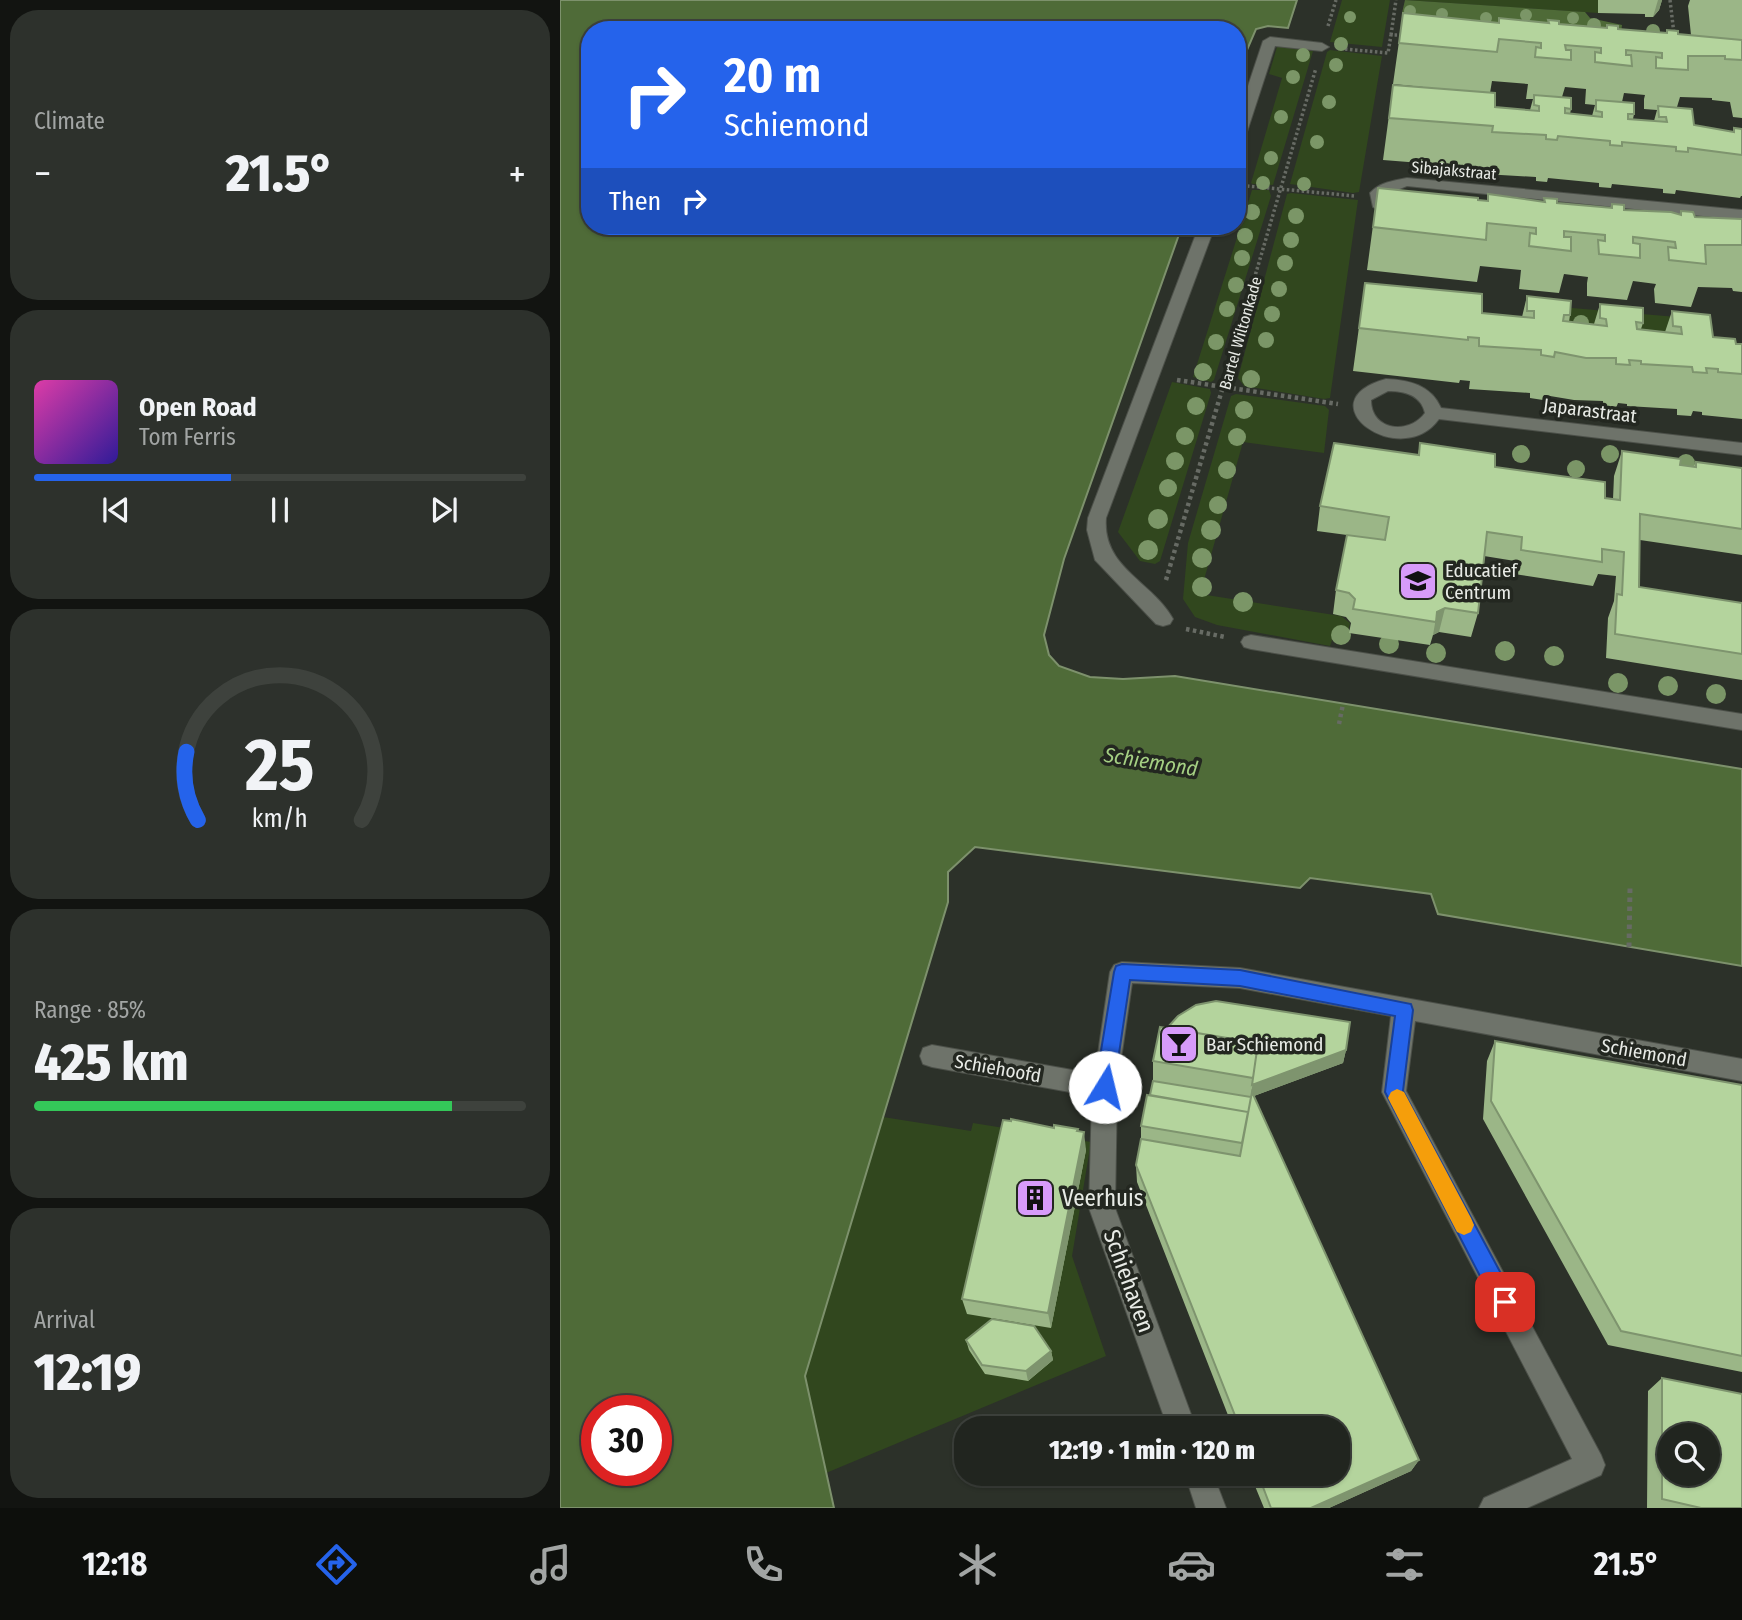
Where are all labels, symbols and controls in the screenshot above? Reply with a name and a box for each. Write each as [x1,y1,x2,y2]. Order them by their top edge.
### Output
text: 20 m [724,46,821,105]
icon: right [609,49,700,140]
text: Schiemond [724,106,870,144]
text: Climate [34,107,105,135]
text: 21.5° [226,142,334,205]
text: − [34,151,51,197]
text: + [509,151,526,197]
street label: Sibajakstraat [1411,157,1498,184]
icon: right [675,182,713,220]
text: Then [609,186,661,217]
street label: Bartel Wiltonkade [1215,274,1266,392]
text: Open Road [139,392,257,423]
street label: Japarastraat [1542,393,1639,428]
text: Tom Ferris [139,423,236,451]
icon: previous [97,491,135,529]
icon: pause [261,491,299,529]
icon: next [425,491,463,529]
place label: Educatief Centrum [1445,559,1518,604]
school or university icon: Educatief Centrum [1397,560,1439,602]
text: 25 [244,722,315,809]
water label: Schiemond [1101,742,1200,782]
text: km/h [252,804,308,834]
text: Range · 85% [34,996,146,1024]
bar icon: Bar Schiemond [1158,1023,1200,1065]
text: 425 km [34,1031,188,1094]
place label: Bar Schiemond [1206,1033,1323,1056]
street label: Schiemond [1599,1034,1689,1071]
street label: Schiehoofd [953,1050,1043,1087]
position arrow [1068,1050,1142,1124]
building icon: Veerhuis [1014,1177,1056,1219]
place label: Veerhuis [1062,1184,1144,1212]
street label: Schiehaven [1098,1226,1160,1336]
pin [1475,1272,1535,1332]
icon: arrive [1486,1283,1524,1321]
text: Arrival [34,1306,95,1334]
text: 12:19 [34,1341,141,1404]
speed limit sign: 30 [581,1395,672,1486]
map controls [1657,1423,1720,1486]
button: search [1657,1423,1720,1486]
text: 12:19 · 1 min · 120 m [1049,1435,1255,1466]
icon: directions [312,1540,361,1589]
icon: music [526,1540,575,1589]
icon: phone [739,1540,788,1589]
icon: climate [953,1540,1002,1589]
icon: car [1167,1540,1216,1589]
icon: filters [1380,1540,1429,1589]
text: 12:18 [82,1545,147,1583]
text: 21.5° [1594,1545,1660,1583]

